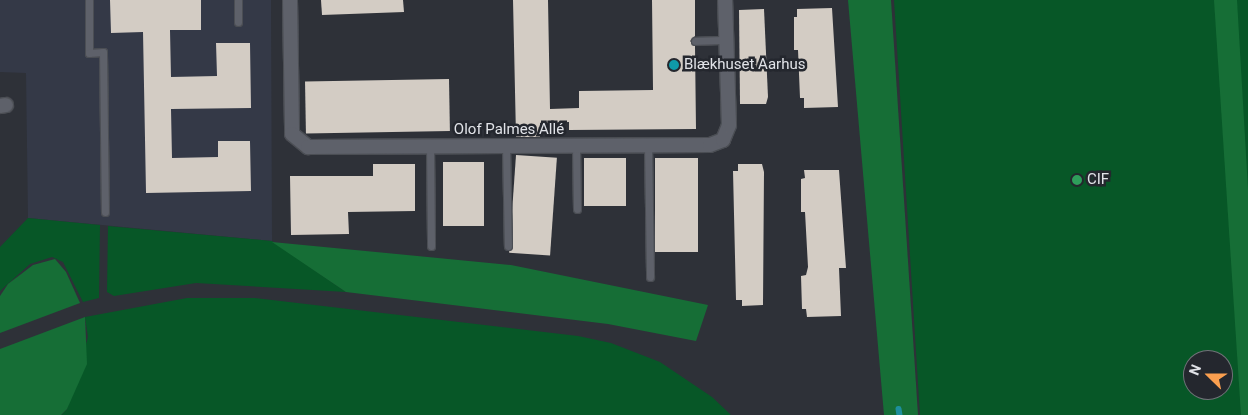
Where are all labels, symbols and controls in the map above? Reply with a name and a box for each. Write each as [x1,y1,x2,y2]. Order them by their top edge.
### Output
place label: Blækhuset Aarhus [684,56,805,74]
marker: Blækhuset Aarhus [668,59,680,71]
street label: Olof Palmes Allé [454,121,564,139]
place label: CIF [1087,171,1109,189]
marker: CIF [1071,174,1083,186]
north arrow [1183,350,1233,400]
text: N [1186,362,1204,377]

